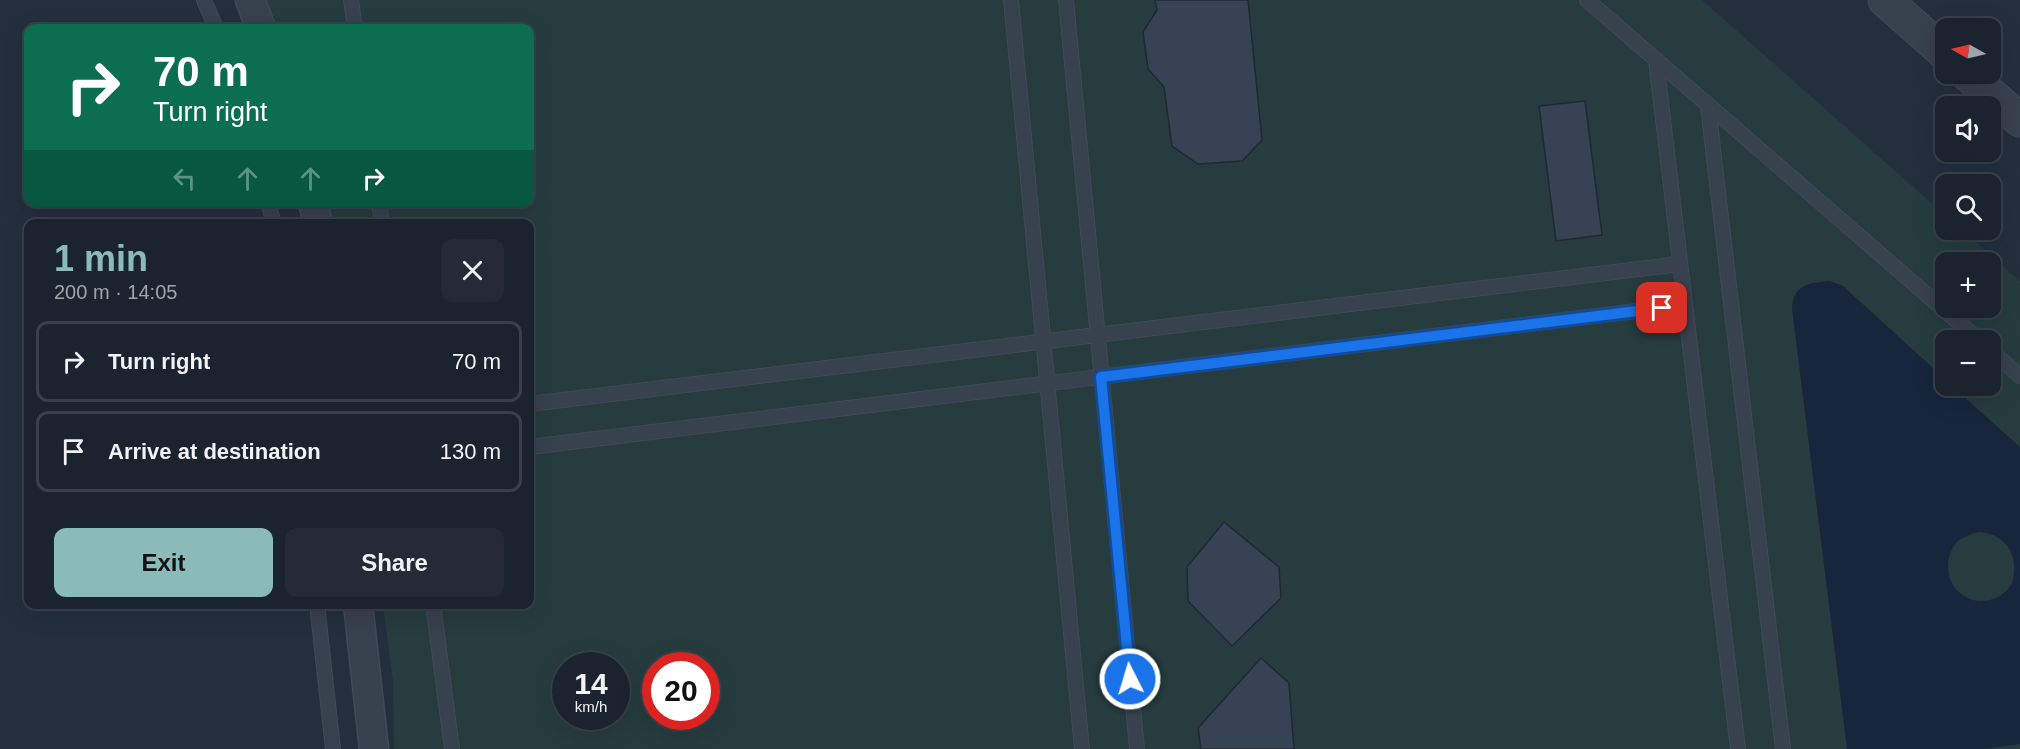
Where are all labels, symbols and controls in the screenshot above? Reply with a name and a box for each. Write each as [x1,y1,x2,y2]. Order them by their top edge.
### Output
north arrow [1935,18,2001,84]
map controls [1935,18,2001,396]
icon: right [54,48,132,126]
text: 70 m [153,48,249,95]
button: sound [1935,96,2001,162]
text: Turn right [153,97,268,127]
icon: left [168,162,201,195]
icon: ahead [231,162,264,195]
icon: ahead [294,162,327,195]
icon: right [357,162,390,195]
button: search [1935,174,2001,240]
text: 1 min [54,238,148,279]
button: close [441,239,504,302]
button: + [1935,252,2001,318]
text: 200 m · 14:05 [54,281,177,303]
pin [1636,282,1687,333]
icon: arrive [1645,291,1678,324]
button: − [1935,330,2001,396]
icon: right [57,345,90,378]
text: Turn right [108,349,210,374]
text: 70 m [452,349,501,374]
icon: arrive [57,435,90,468]
text: Arrive at destination [108,439,321,464]
text: 130 m [440,439,501,464]
button: Exit [54,528,273,597]
button: Share [285,528,504,597]
position arrow [1098,647,1162,711]
speed limit sign: 20 [642,652,720,730]
text: 14 [574,667,608,700]
text: km/h [575,698,607,715]

